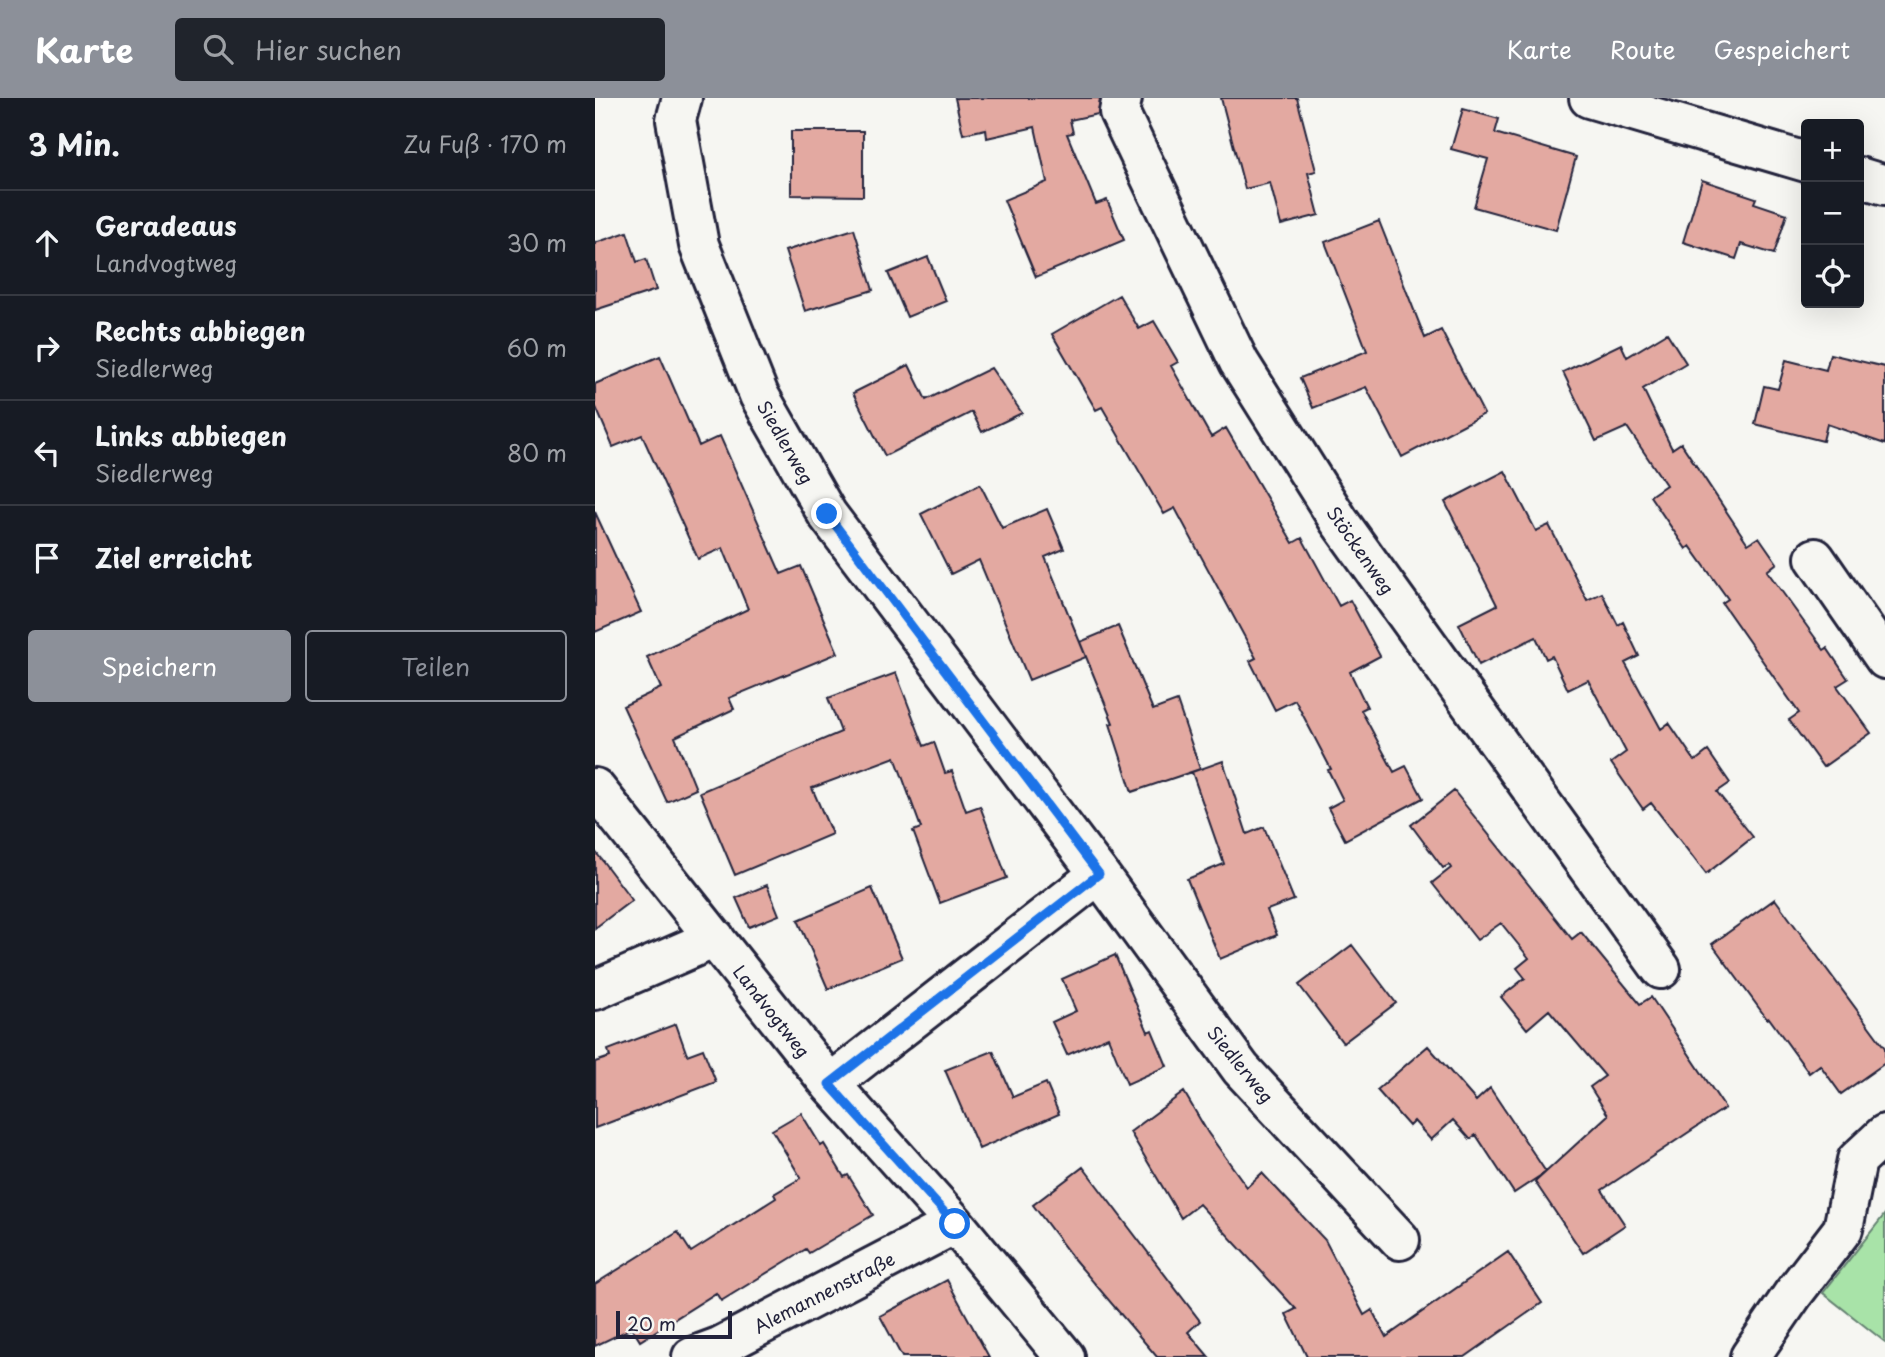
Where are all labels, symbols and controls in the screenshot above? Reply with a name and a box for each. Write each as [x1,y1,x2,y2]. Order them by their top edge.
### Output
search box [175,18,665,81]
text: Karte [35,24,133,74]
icon: search [199,30,237,68]
text: Hier suchen [255,30,402,69]
text: Karte [1507,31,1572,67]
text: Route [1610,31,1676,67]
text: Gespeichert [1714,31,1850,67]
map controls [1801,119,1864,308]
button: + [1801,119,1864,182]
text: 3 Min. [28,121,120,166]
text: Zu Fuß · 170 m [403,126,567,161]
button: − [1801,182,1864,245]
text: Geradeaus [95,206,237,245]
icon: ahead [28,224,66,262]
text: 30 m [506,225,567,260]
text: Landvogtweg [95,245,237,280]
button: locate [1801,245,1864,308]
text: Rechts abbiegen [95,311,306,350]
icon: right [28,329,66,367]
text: 60 m [507,330,567,365]
text: Siedlerweg [95,350,214,385]
street label: Siedlerweg [751,395,821,489]
text: Links abbiegen [95,416,287,455]
icon: left [28,434,66,472]
text: 80 m [507,435,567,470]
text: Siedlerweg [95,455,214,490]
route end [811,498,842,529]
street label: Stöckenweg [1320,500,1402,600]
text: Ziel erreicht [95,538,253,577]
icon: arrive [28,539,66,577]
button: Speichern [28,630,291,702]
button: Teilen [305,630,567,702]
street label: Landvogtweg [727,959,817,1063]
street label: Siedlerweg [1201,1019,1281,1109]
route start [939,1208,970,1239]
street label: Alemannenstraße [749,1245,899,1339]
scale bar [616,1308,731,1340]
text: 20 m [627,1309,676,1337]

